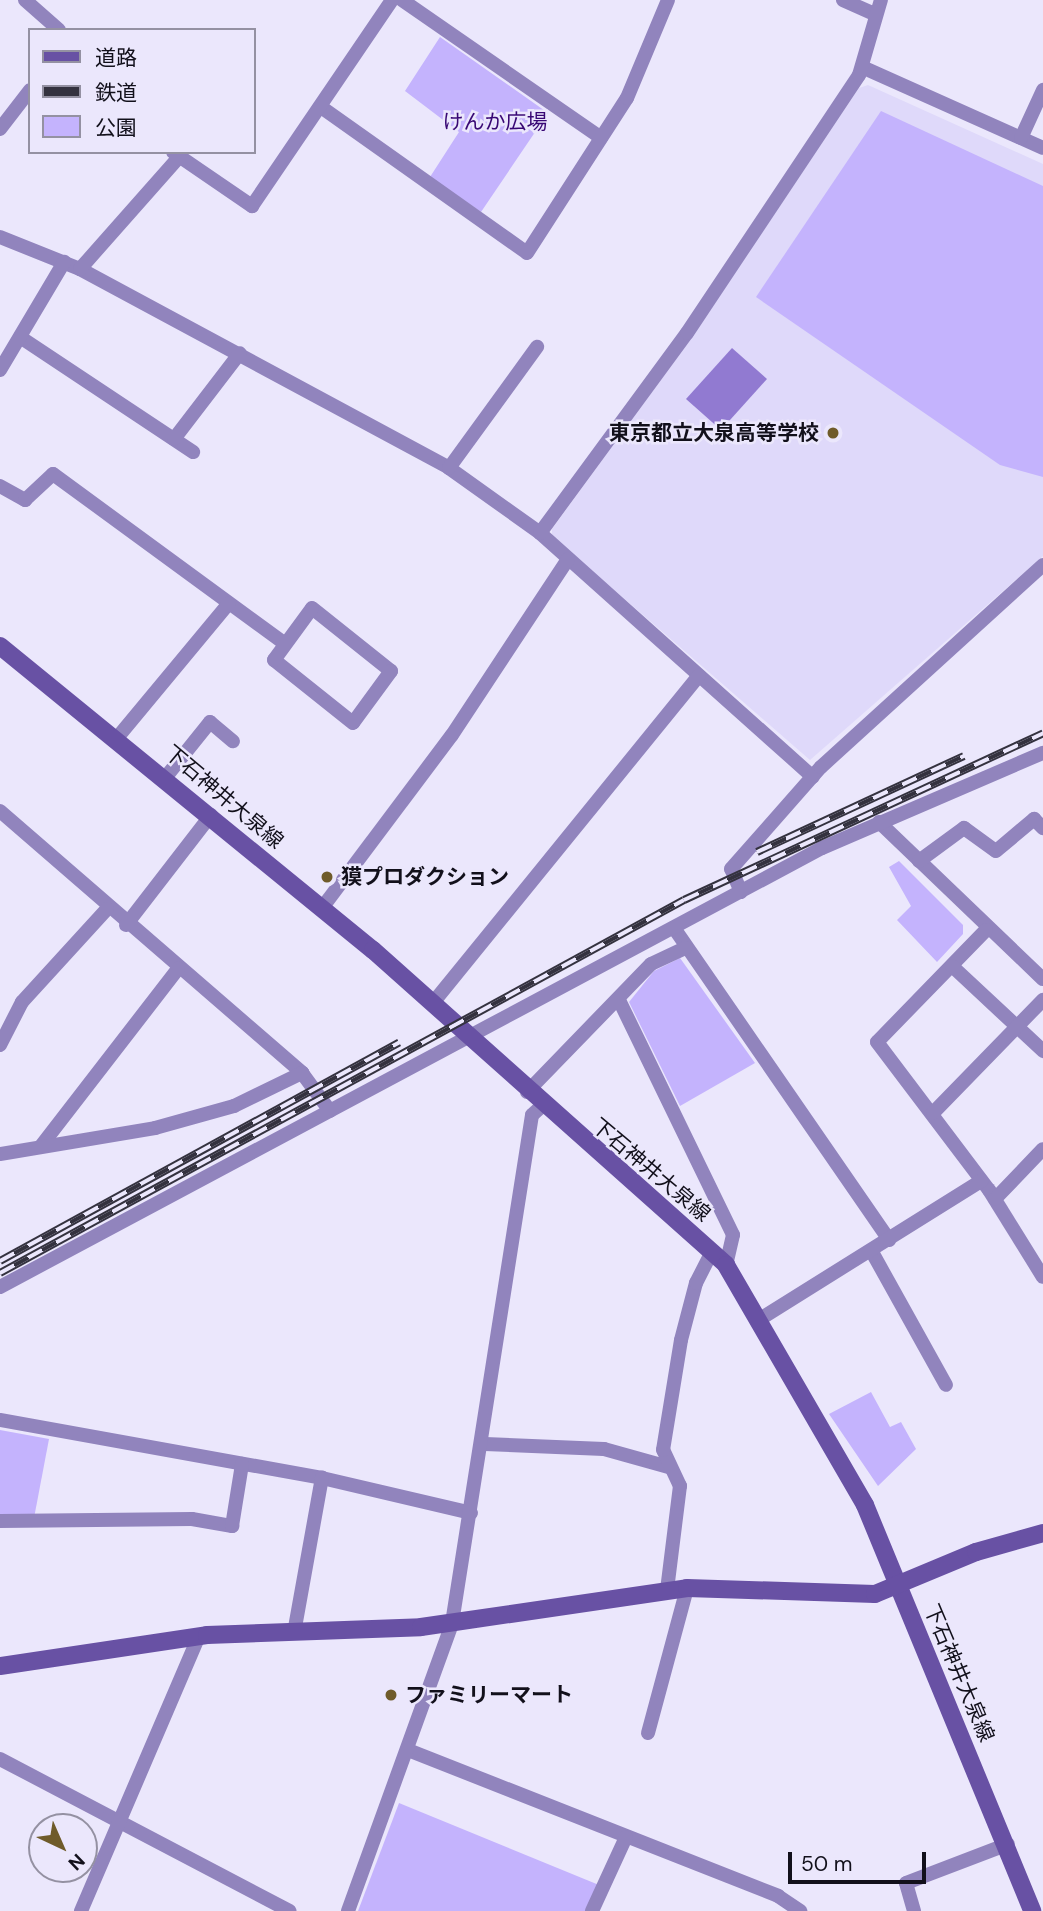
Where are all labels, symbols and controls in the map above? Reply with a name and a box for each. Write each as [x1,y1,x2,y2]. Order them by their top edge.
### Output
legend [28,28,256,154]
text: 道路 [95,44,137,72]
text: 鉄道 [95,79,137,107]
park label: けんか広場 [443,109,547,135]
text: 公園 [95,114,137,142]
place label: 東京都立大泉高等学校 [609,420,819,446]
marker: 東京都立大泉高等学校 [825,425,841,441]
street label: 下石神井大泉線 [160,740,288,854]
place label: 獏プロダクション [341,864,509,890]
marker: 獏プロダクション [319,869,335,885]
street label: 下石神井大泉線 [587,1113,715,1227]
street label: 下石神井大泉線 [919,1600,999,1746]
place label: ファミリーマート [405,1682,573,1708]
marker: ファミリーマート [383,1687,399,1703]
north arrow [28,1813,98,1883]
scale bar [791,1838,929,1882]
text: N [63,1848,90,1876]
text: 50 m [801,1850,852,1878]

